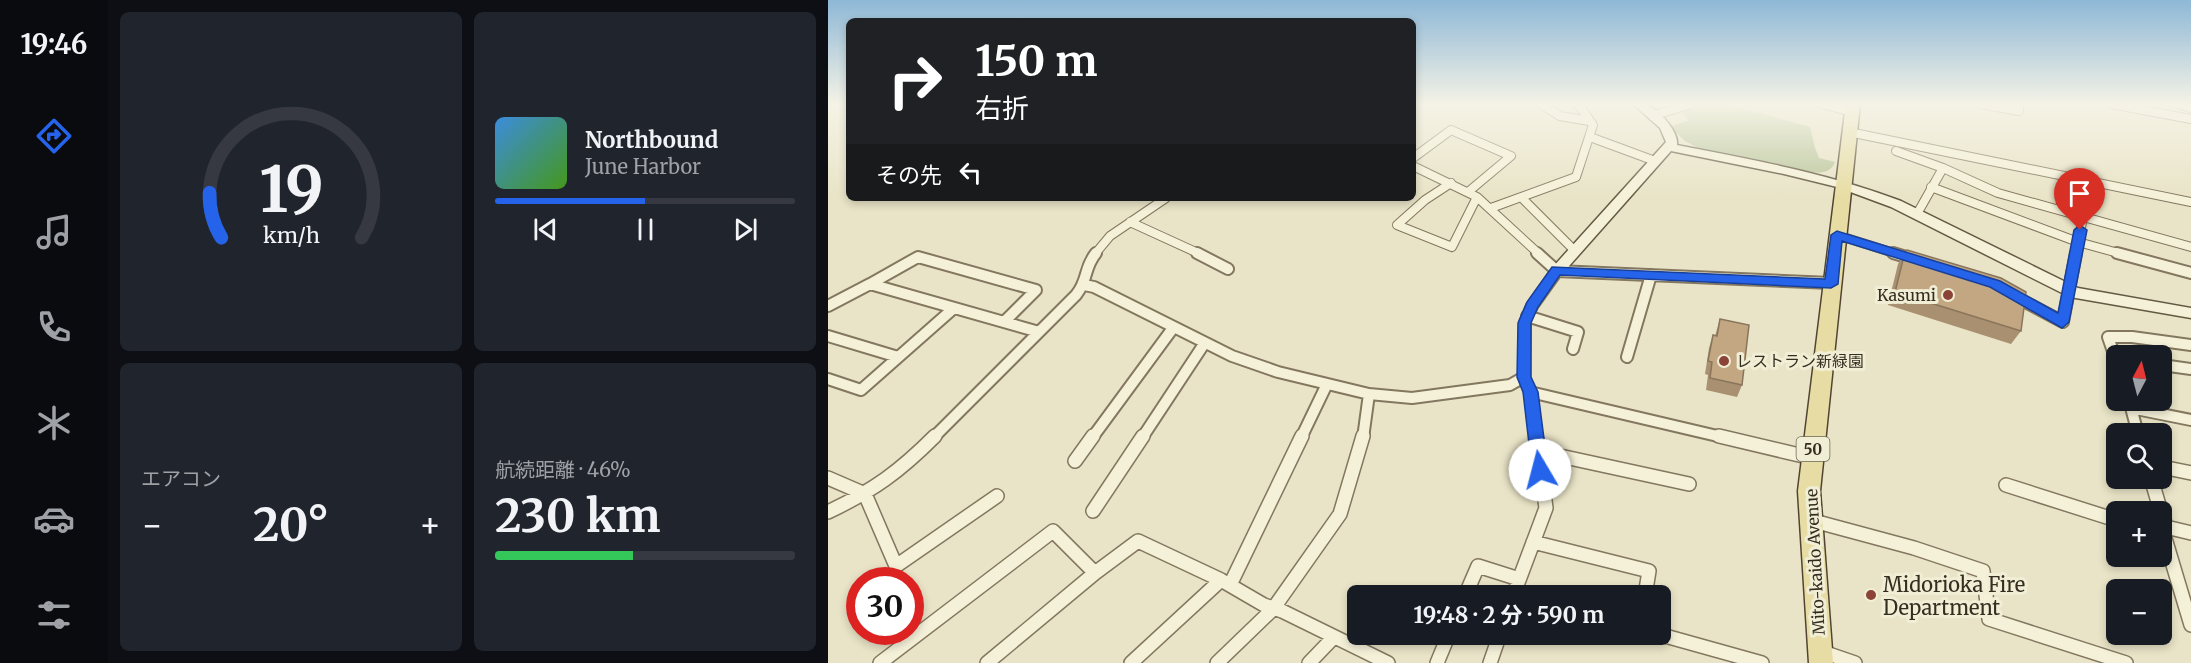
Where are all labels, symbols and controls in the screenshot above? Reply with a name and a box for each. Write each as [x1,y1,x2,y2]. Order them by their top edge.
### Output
text: 19:46 [21,27,87,61]
text: 150 m [975,35,1097,87]
icon: right [876,42,954,120]
text: 右折 [975,91,1029,125]
icon: directions [33,115,75,157]
text: Northbound [585,126,718,154]
text: 19 [259,152,323,230]
text: June Harbor [585,154,701,179]
icon: left [954,156,987,189]
text: その先 [876,161,942,189]
pin [2054,168,2105,230]
icon: arrive [2063,177,2096,210]
icon: music [33,211,75,253]
icon: previous [529,213,562,246]
icon: pause [629,213,662,246]
icon: next [729,213,762,246]
text: km/h [263,223,319,250]
place label: Kasumi [1877,285,1936,305]
marker: Kasumi [1941,288,1955,302]
icon: phone [33,306,75,348]
north arrow [2106,345,2172,411]
map controls [2106,345,2172,645]
place label: レストラン新緑園 [1736,351,1864,371]
marker: レストラン新緑園 [1717,354,1731,368]
icon: climate [33,402,75,444]
button: search [2106,423,2172,489]
road number: 50 [1796,437,1830,461]
position arrow [1508,438,1572,502]
text: 航続距離 · 46% [495,457,631,482]
text: エアコン [141,466,221,491]
text: 230 km [495,488,661,544]
street label: Mito-kaido Avenue [1801,488,1829,636]
text: 20° [253,497,329,553]
icon: car [33,498,75,540]
button: + [2106,501,2172,567]
text: − [141,505,163,546]
text: + [419,505,441,546]
speed limit sign: 30 [846,567,924,645]
place label: Midorioka Fire Department [1883,572,2025,620]
button: − [2106,579,2172,645]
marker: Midorioka Fire Department [1864,588,1878,602]
icon: filters [33,594,75,636]
text: 19:48 · 2 分 · 590 m [1414,601,1604,629]

